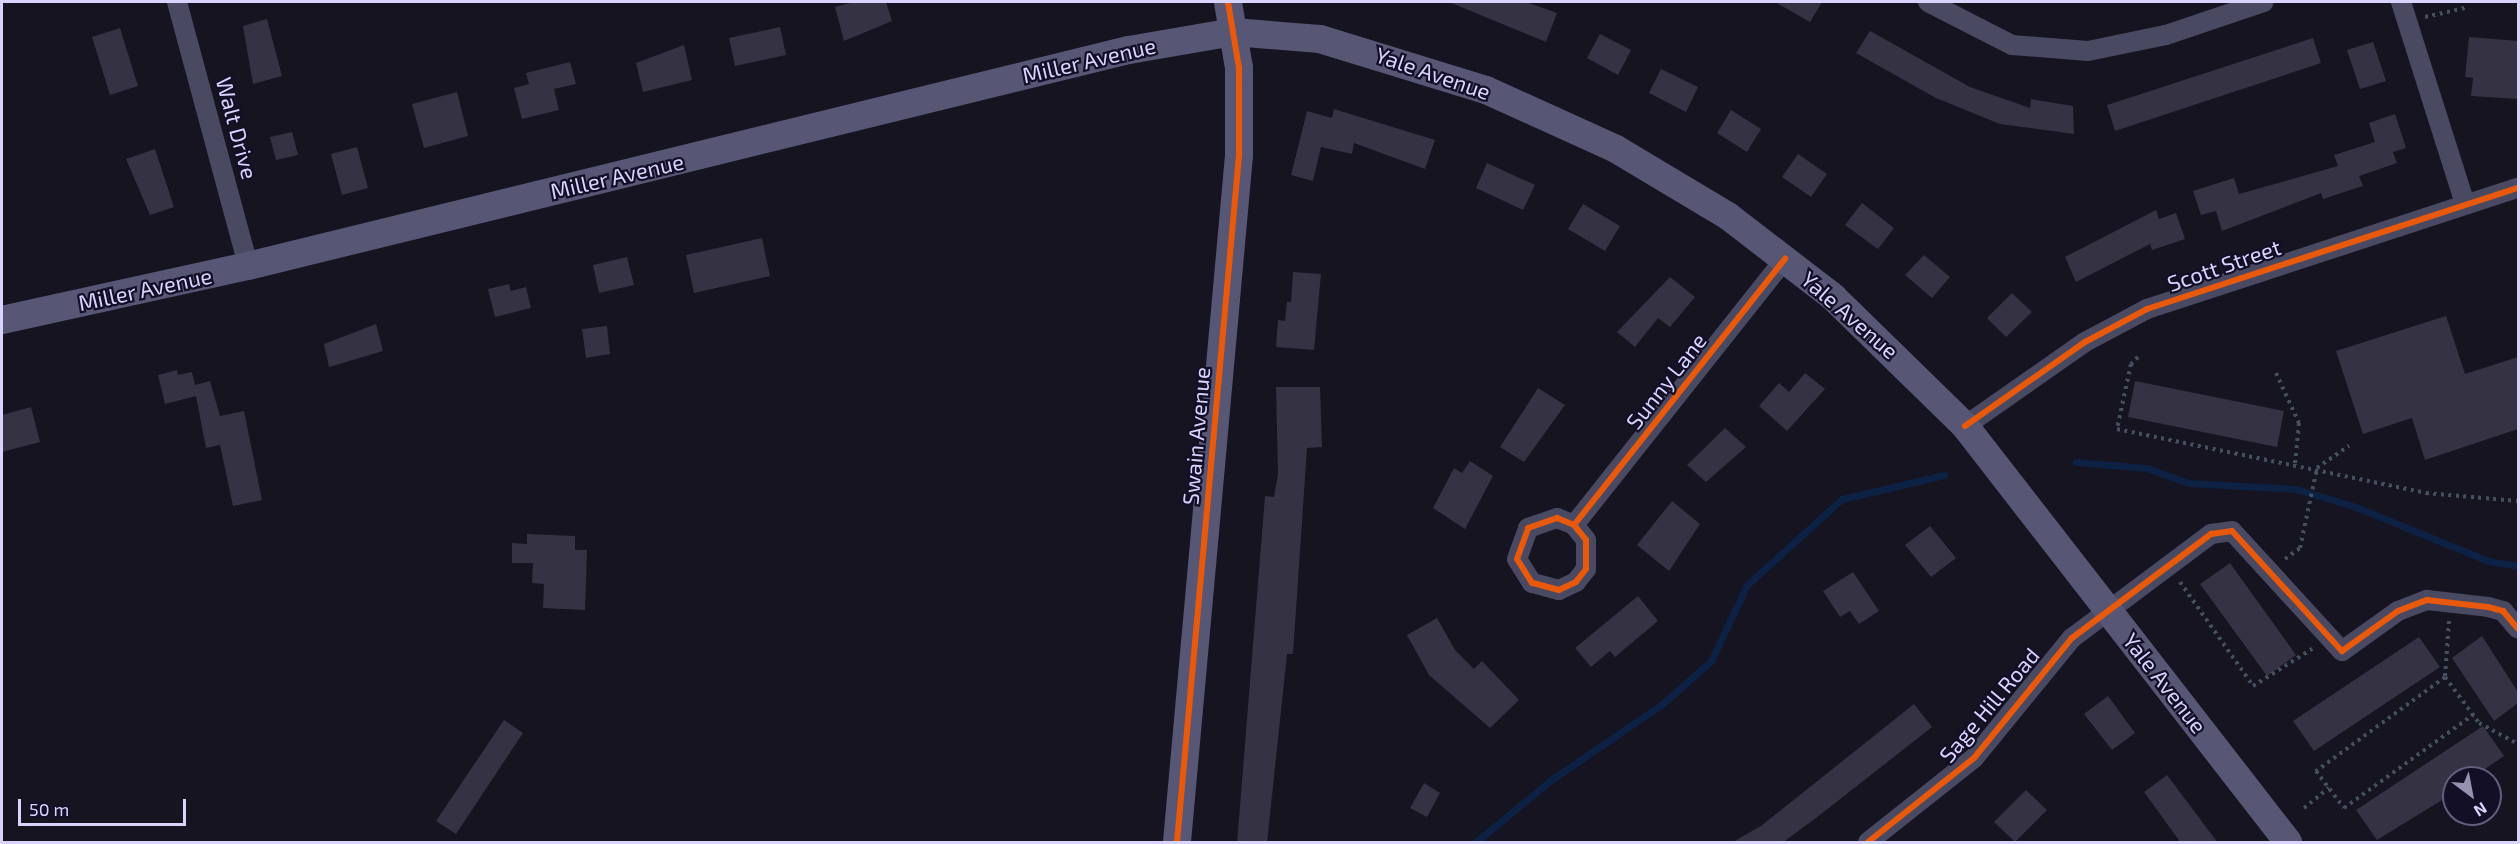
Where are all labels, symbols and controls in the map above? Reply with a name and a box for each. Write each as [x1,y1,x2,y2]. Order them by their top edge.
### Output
street label: Miller Avenue [1019,32,1159,88]
street label: Yale Avenue [1372,41,1494,105]
street label: Walt Drive [211,74,263,182]
street label: Miller Avenue [547,148,687,204]
street label: Scott Street [2164,233,2284,297]
street label: Miller Avenue [75,262,215,316]
street label: Yale Avenue [1796,266,1904,364]
street label: Sunny Lane [1620,328,1712,434]
street label: Swain Avenue [1177,365,1215,507]
street label: Yale Avenue [2118,627,2212,739]
street label: Sage Hill Road [1933,642,2045,768]
north arrow [2442,766,2502,826]
scale bar [21,787,189,825]
text: 50 m [29,798,69,820]
text: N [2471,799,2491,821]

